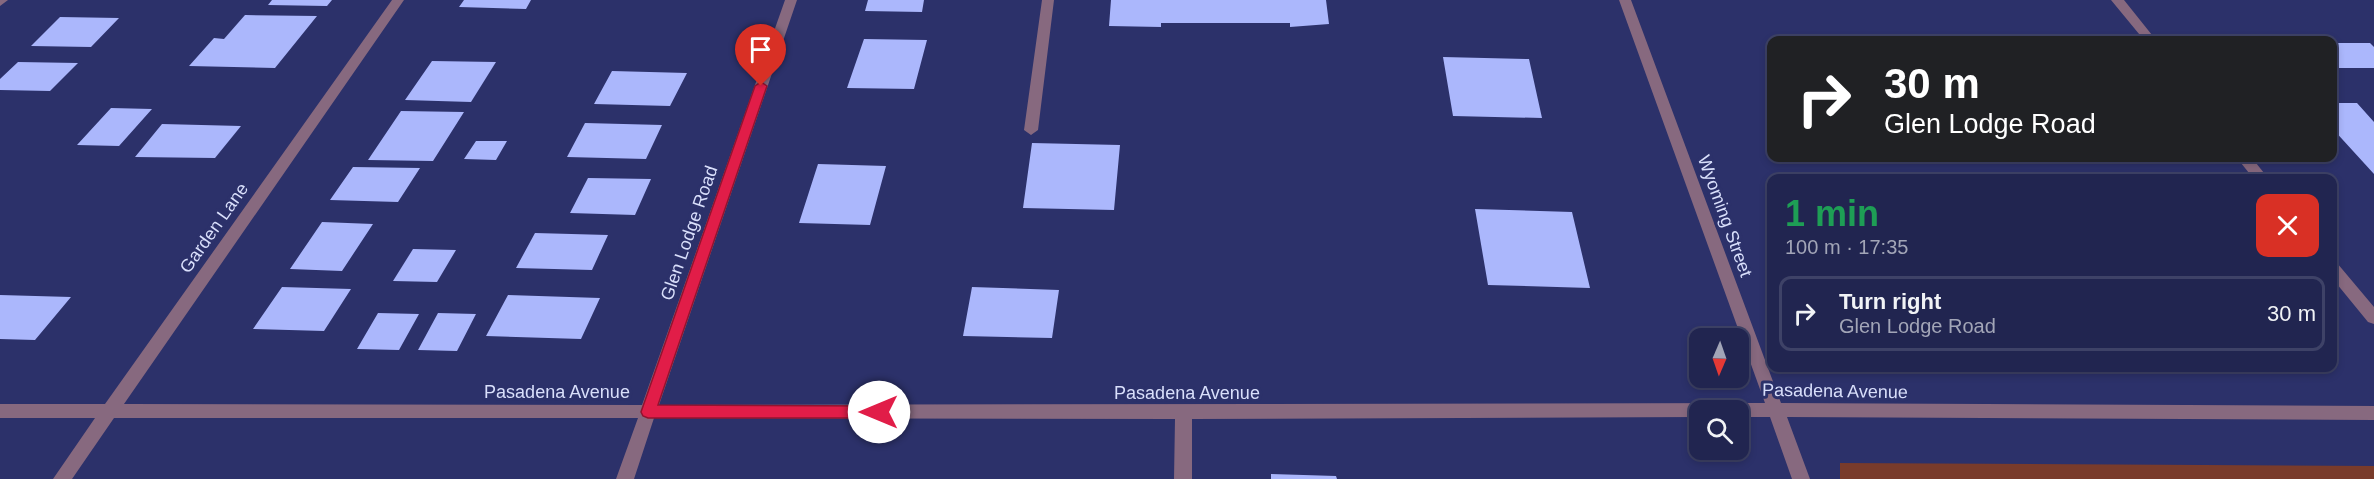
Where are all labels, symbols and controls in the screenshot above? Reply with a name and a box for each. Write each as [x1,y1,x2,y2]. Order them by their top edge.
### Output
pin [735,24,786,86]
icon: arrive [744,33,777,66]
icon: right [1785,60,1863,138]
text: 30 m [1884,60,1980,107]
text: Glen Lodge Road [1884,109,2096,139]
street label: Wyoming Street [1694,152,1756,280]
street label: Glen Lodge Road [657,163,721,303]
street label: Garden Lane [176,179,252,277]
text: 1 min [1785,193,1879,234]
button: close [2256,194,2319,257]
text: 100 m · 17:35 [1785,236,1908,258]
text: Turn right [1839,289,1941,314]
icon: right [1788,297,1821,330]
text: 30 m [2267,301,2316,326]
text: Glen Lodge Road [1839,315,1996,337]
north arrow [1689,328,1749,388]
map controls [1689,328,1749,460]
position arrow [847,380,911,444]
street label: Pasadena Avenue [1762,380,1908,402]
street label: Pasadena Avenue [484,382,630,402]
street label: Pasadena Avenue [1114,383,1260,403]
button: search [1689,400,1749,460]

